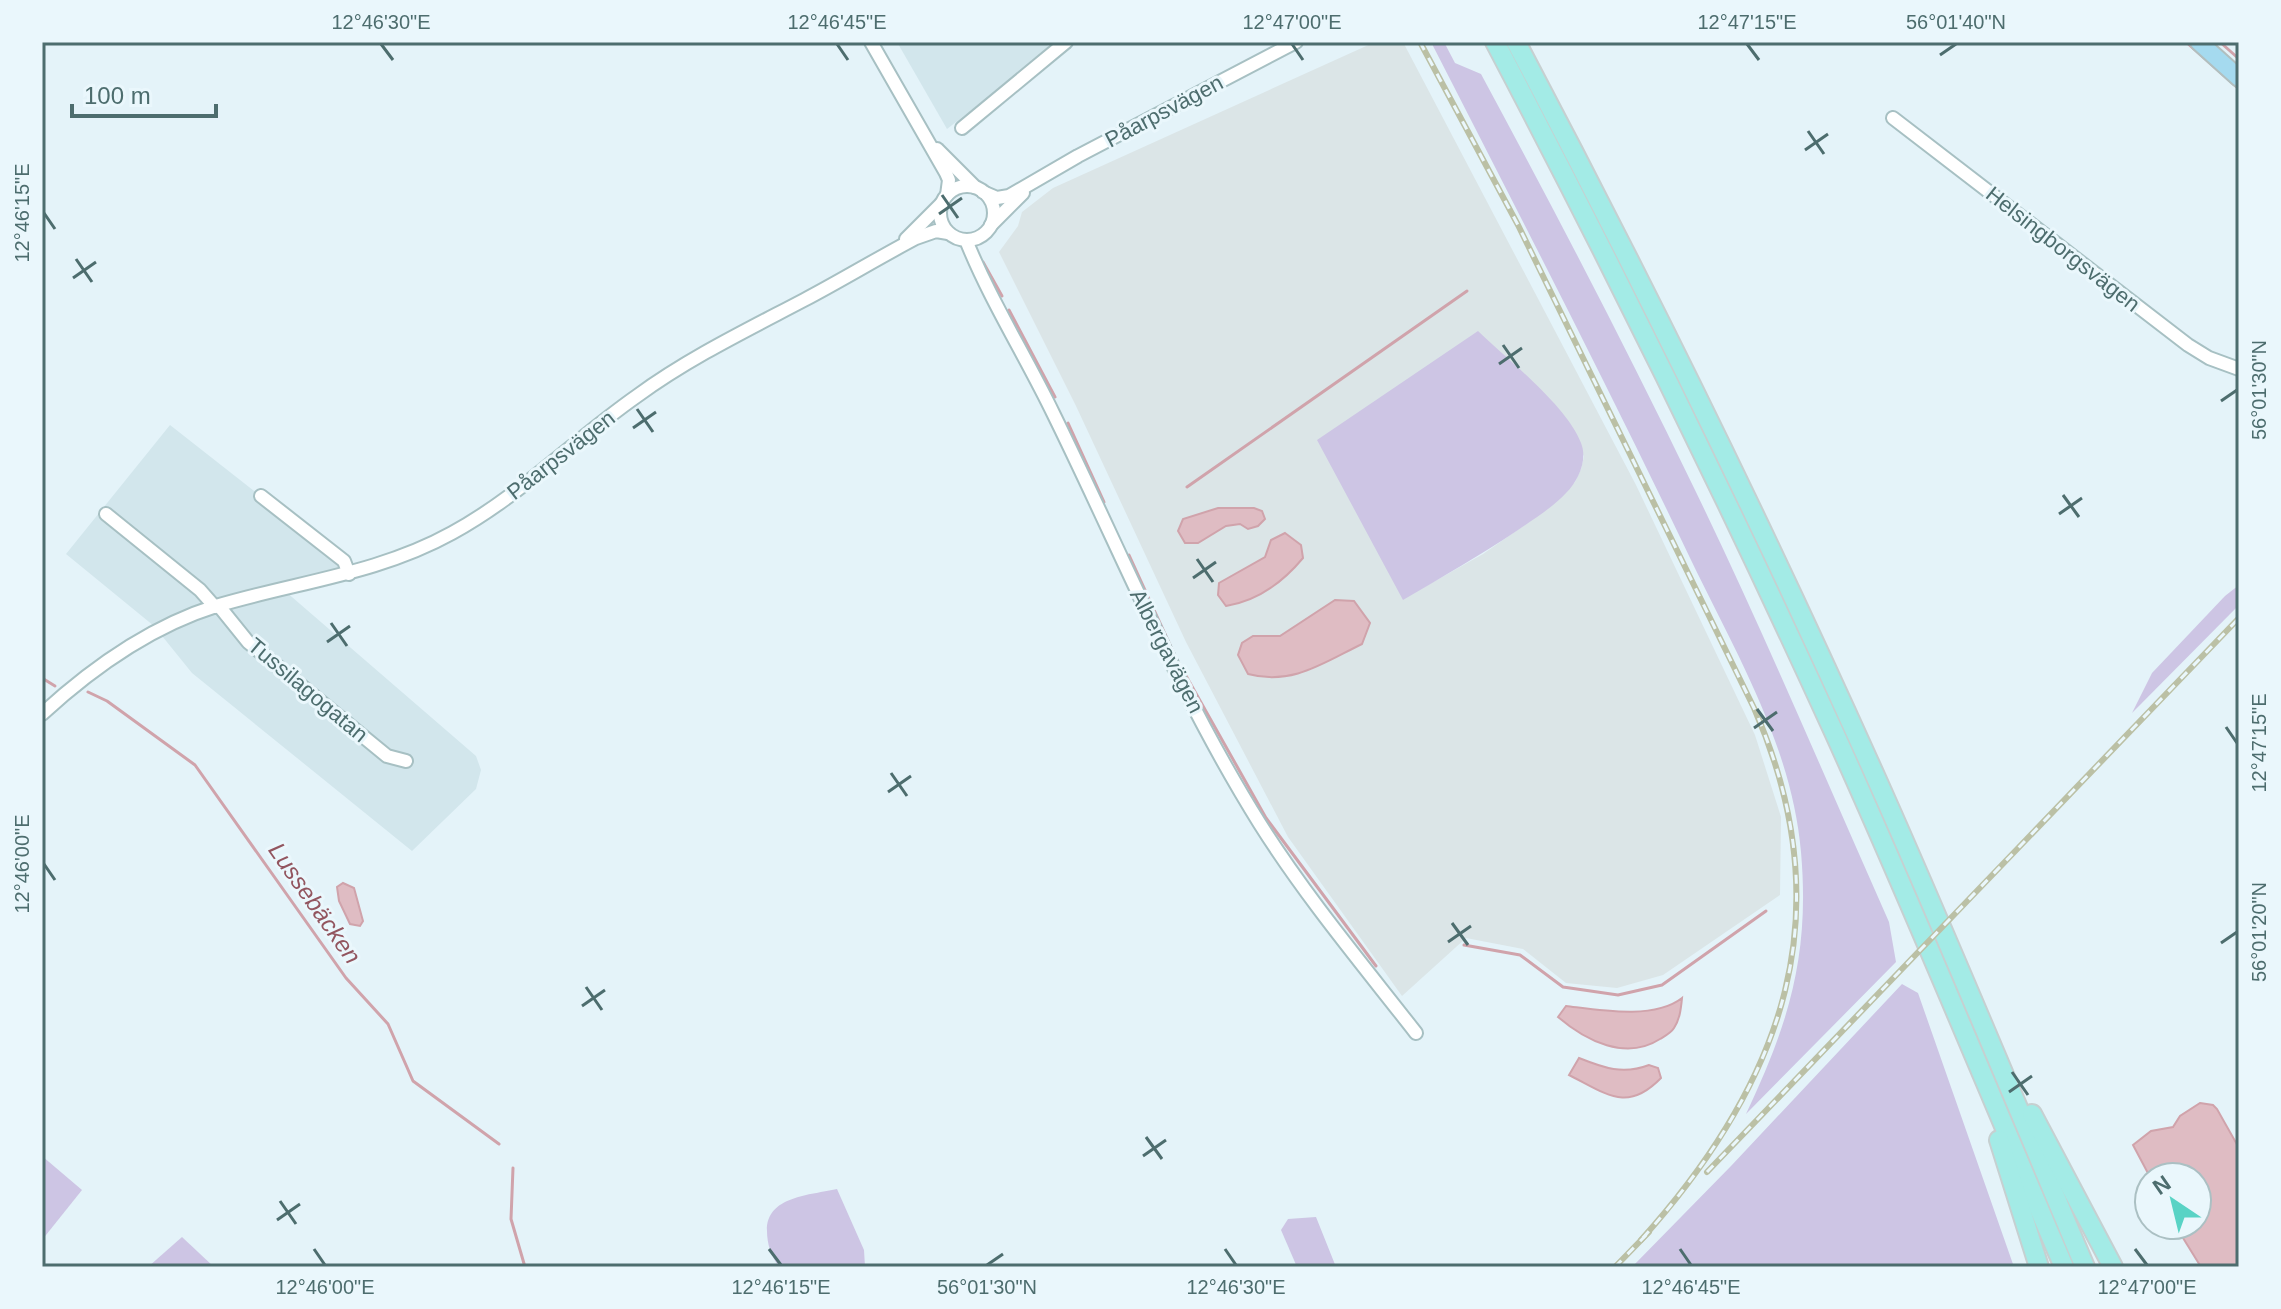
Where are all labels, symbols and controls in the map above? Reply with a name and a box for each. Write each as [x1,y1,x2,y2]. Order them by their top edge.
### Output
text: 12°46'30"E [332,11,431,33]
text: 12°46'45"E [788,11,887,33]
text: 12°47'00"E [1243,11,1342,33]
text: 12°47'15"E [1698,11,1797,33]
text: 56°01'40"N [1906,11,2006,33]
scale bar [72,68,216,118]
street label: Påarpsvägen [1101,70,1227,152]
text: 100 m [84,82,151,109]
text: 12°46'15"E [11,164,33,263]
street label: Helsingborgsvägen [1981,181,2145,317]
text: 56°01'30"N [2248,340,2270,440]
street label: Påarpsvägen [502,405,620,505]
street label: Albergavägen [1125,585,1209,717]
street label: Tussilagogatan [243,633,373,747]
text: 12°47'15"E [2248,694,2270,793]
text: 12°46'00"E [11,815,33,914]
water label: Lussebäcken [263,837,367,969]
text: 56°01'20"N [2248,882,2270,982]
north arrow [2133,1161,2213,1241]
text: N [2148,1170,2175,1200]
text: 12°46'00"E [276,1276,375,1298]
text: 12°46'15"E [732,1276,831,1298]
text: 56°01'30"N [937,1276,1037,1298]
text: 12°46'30"E [1187,1276,1286,1298]
text: 12°46'45"E [1642,1276,1741,1298]
text: 12°47'00"E [2098,1276,2197,1298]

